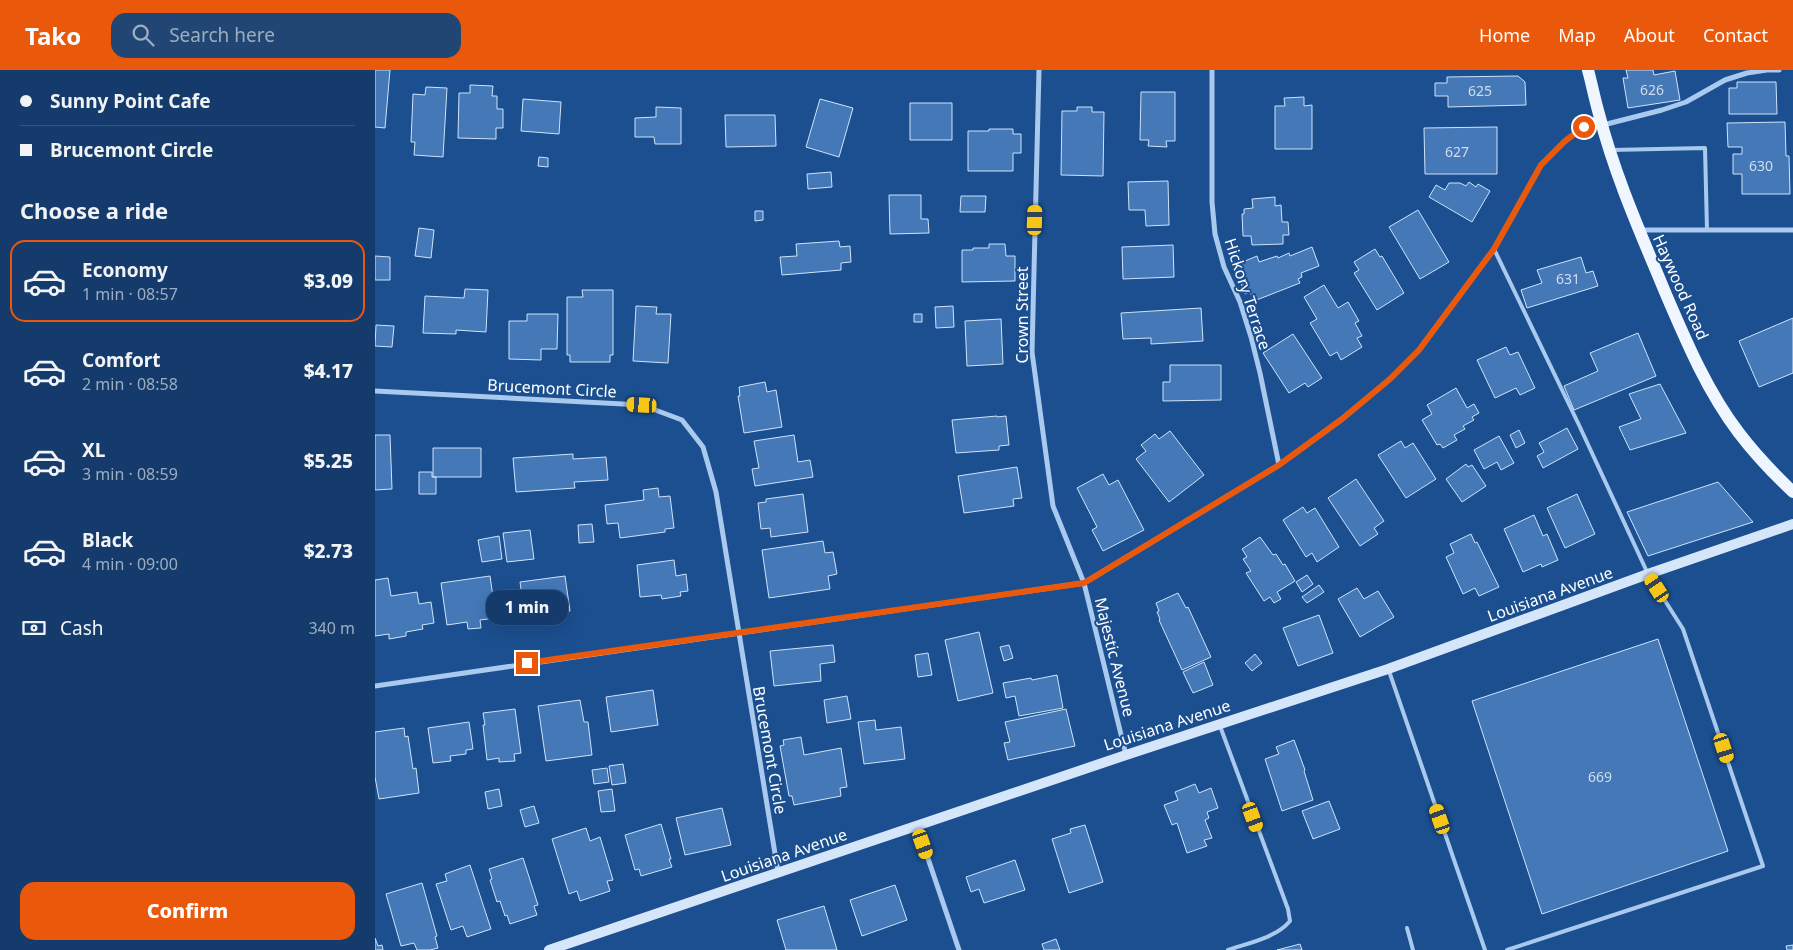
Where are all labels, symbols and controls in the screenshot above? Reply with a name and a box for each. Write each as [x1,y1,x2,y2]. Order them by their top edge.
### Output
search box [111,13,461,58]
text: Tako [25,19,81,52]
icon: search [129,21,157,49]
text: Search here [169,22,275,48]
text: Home [1479,23,1530,47]
text: Map [1558,23,1596,47]
text: About [1624,23,1675,47]
text: Contact [1703,23,1768,47]
house number: 626 [1640,80,1664,99]
house number: 625 [1468,81,1492,100]
text: Sunny Point Cafe [50,88,210,114]
route start [1573,116,1595,138]
text: Brucemont Circle [50,137,213,163]
house number: 627 [1445,142,1469,161]
house number: 630 [1749,156,1773,175]
text: Choose a ride [20,195,168,225]
car [1026,205,1043,235]
street label: Haywood Road [1648,231,1714,343]
street label: Hickory Terrace [1220,235,1276,353]
text: Economy [82,257,168,283]
icon: car [22,259,67,304]
street label: Crown Street [1011,266,1033,364]
text: $3.09 [304,268,353,294]
house number: 631 [1556,269,1580,288]
text: 1 min · 08:57 [82,283,178,305]
text: Comfort [82,347,161,373]
icon: car [22,349,67,394]
text: $4.17 [304,358,353,384]
text: 2 min · 08:58 [82,373,178,395]
street label: Brucemont Circle [487,374,617,402]
car [626,397,657,413]
text: XL [82,437,105,463]
icon: car [22,439,67,484]
text: $5.25 [304,448,353,474]
text: 3 min · 08:59 [82,463,178,485]
text: Black [82,527,133,553]
icon: car [22,529,67,574]
text: $2.73 [304,538,353,564]
text: 4 min · 09:00 [82,553,178,575]
street label: Louisiana Avenue [1484,561,1616,627]
car [1642,571,1671,605]
callout: 1 min [486,590,568,626]
street label: Majestic Avenue [1090,595,1140,719]
text: 1 min [505,596,549,618]
icon: cash [20,614,48,642]
text: Cash [60,615,104,641]
text: 340 m [308,617,355,639]
route end [516,652,538,674]
street label: Brucemont Circle [748,684,792,816]
street label: Louisiana Avenue [1101,694,1233,756]
car [1712,731,1735,765]
house number: 669 [1588,767,1612,786]
car [1240,800,1265,834]
car [1428,802,1451,836]
street label: Louisiana Avenue [718,823,850,887]
car [911,827,934,861]
button: Confirm [20,882,355,940]

